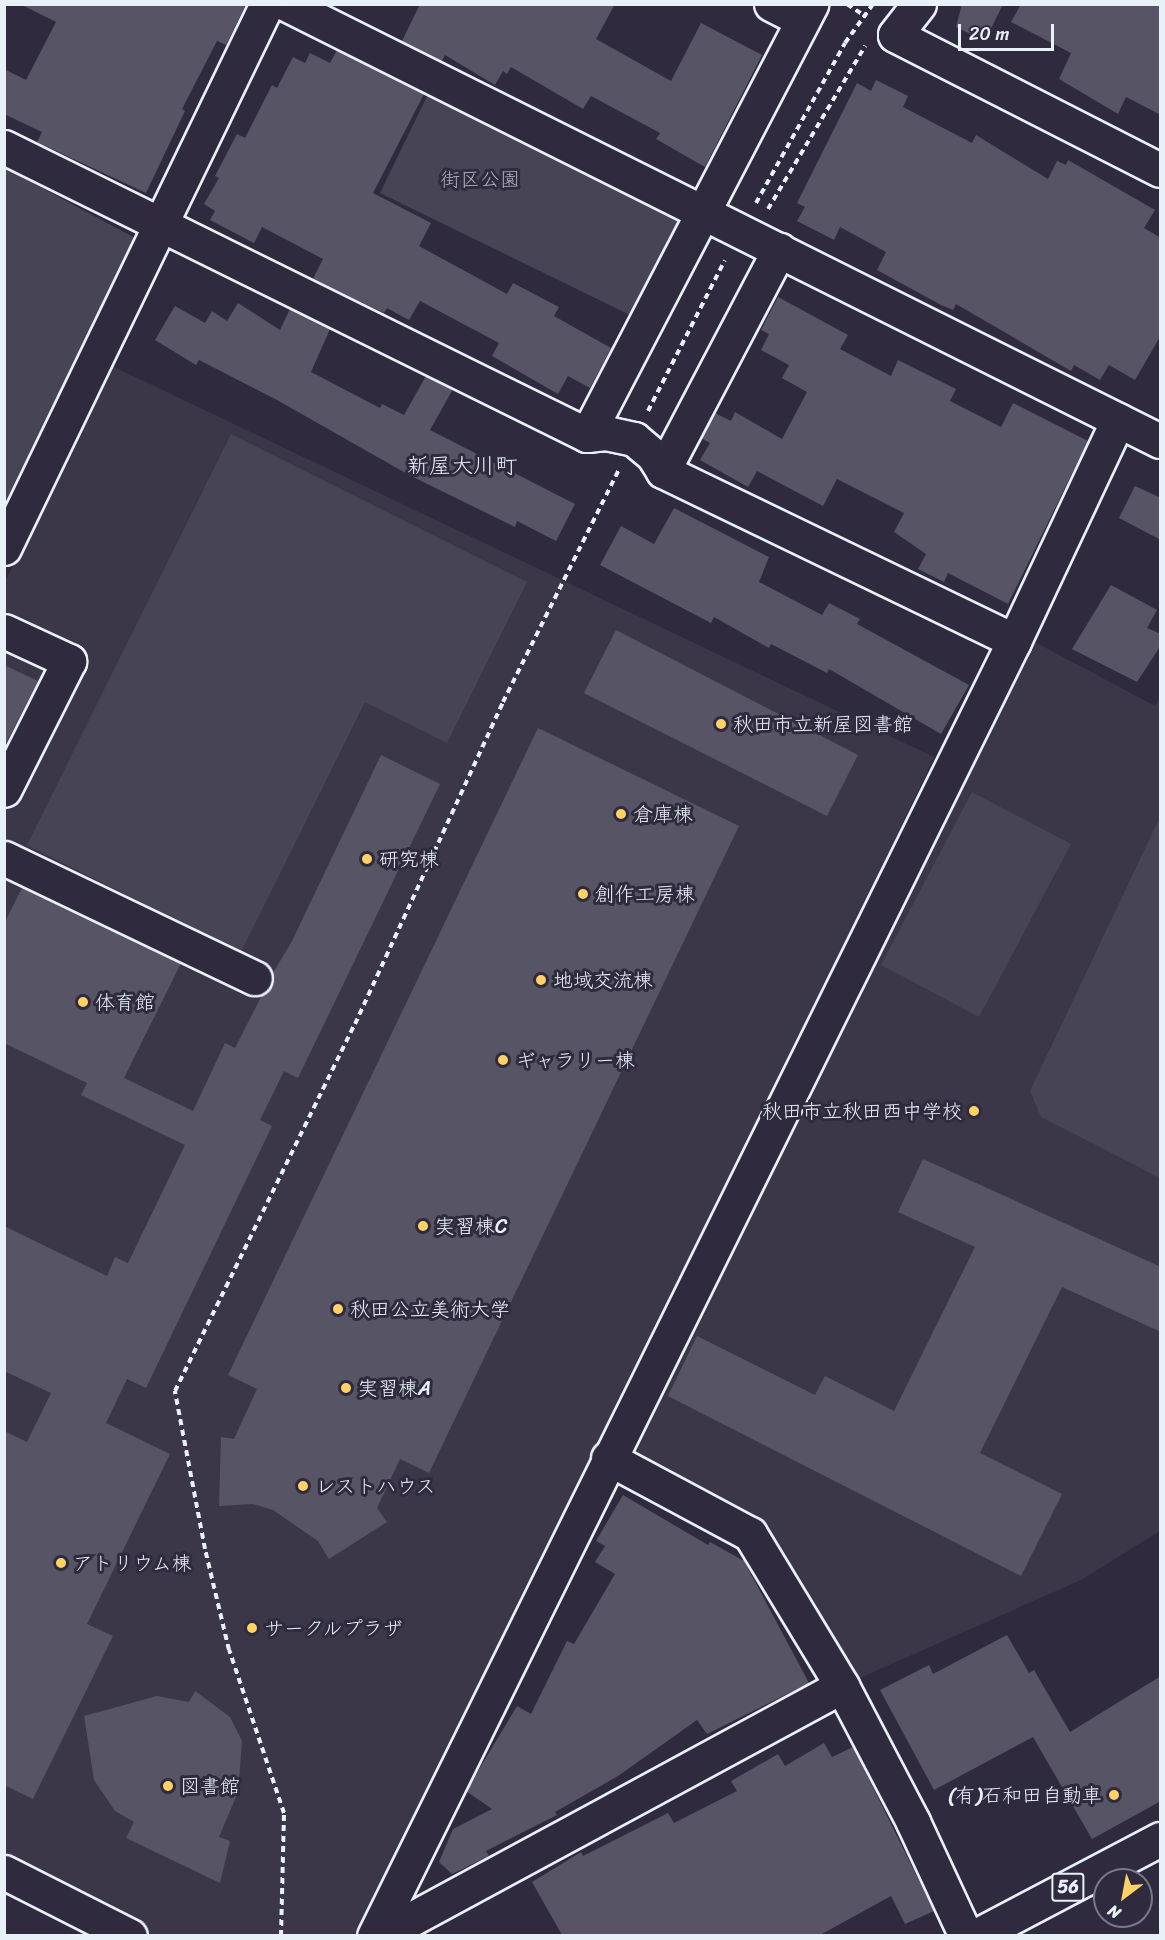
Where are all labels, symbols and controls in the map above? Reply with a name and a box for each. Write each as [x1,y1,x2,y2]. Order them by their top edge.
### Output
scale bar [961,12,1057,50]
text: 20 m [969,18,1009,50]
park label: 街区公園 [440,167,520,191]
district label: 新屋大川町 [407,453,517,479]
place label: 秋田市立新屋図書館 [733,712,913,736]
marker: 秋田市立新屋図書館 [714,717,728,731]
place label: 倉庫棟 [633,802,693,826]
marker: 倉庫棟 [614,807,628,821]
place label: 研究棟 [379,847,439,871]
marker: 研究棟 [360,852,374,866]
place label: 創作工房棟 [595,882,695,906]
marker: 創作工房棟 [576,887,590,901]
place label: 地域交流棟 [553,968,653,992]
marker: 地域交流棟 [534,973,548,987]
place label: 体育館 [95,990,155,1014]
marker: 体育館 [76,995,90,1009]
place label: ギャラリー棟 [515,1048,635,1072]
marker: ギャラリー棟 [496,1053,510,1067]
place label: 秋田市立秋田西中学校 [762,1099,962,1123]
marker: 秋田市立秋田西中学校 [967,1104,981,1118]
place label: 実習棟C [435,1214,507,1238]
marker: 実習棟C [416,1219,430,1233]
place label: 秋田公立美術大学 [350,1297,510,1321]
marker: 秋田公立美術大学 [331,1302,345,1316]
place label: 実習棟A [358,1376,431,1400]
marker: 実習棟A [339,1381,353,1395]
place label: レストハウス [315,1474,435,1498]
marker: レストハウス [296,1479,310,1493]
place label: アトリウム棟 [73,1551,193,1575]
marker: アトリウム棟 [54,1556,68,1570]
place label: サークルプラザ [264,1616,404,1640]
marker: サークルプラザ [245,1621,259,1635]
place label: 図書館 [180,1774,240,1798]
marker: 図書館 [161,1779,175,1793]
place label: (有)石和田自動車 [948,1783,1102,1807]
marker: (有)石和田自動車 [1107,1788,1121,1802]
north arrow [1093,1868,1153,1928]
road number: 56 [1050,1872,1086,1902]
text: N [1102,1897,1127,1927]

